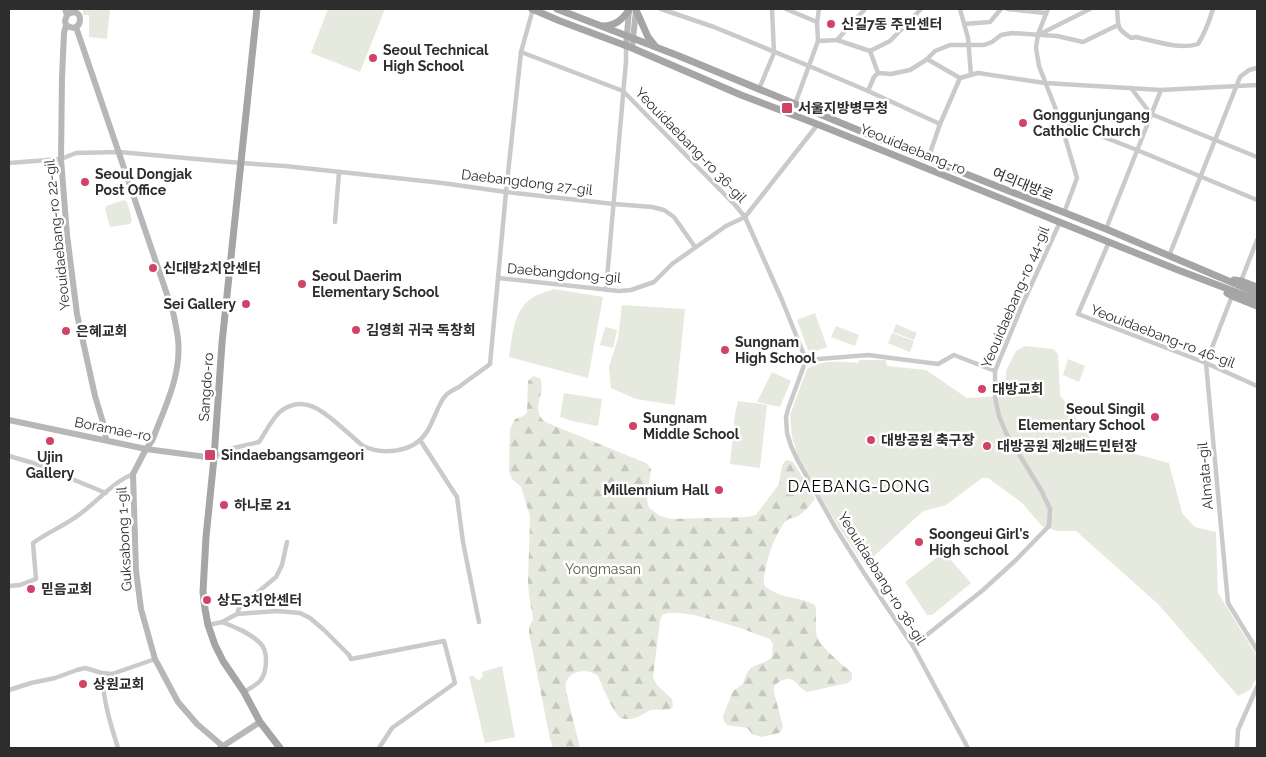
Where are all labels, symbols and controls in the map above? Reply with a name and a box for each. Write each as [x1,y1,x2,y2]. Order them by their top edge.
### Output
place label: 신길7동 주민센터 [841,16,942,32]
marker: 신길7동 주민센터 [825,18,837,30]
place label: Seoul Technical High School [383,42,489,74]
marker: Seoul Technical High School [367,52,379,64]
street label: Yeouidaebang-ro 36-gil [632,84,750,206]
place label: 서울지방병무청 [798,100,888,116]
marker: 서울지방병무청 [780,101,794,115]
place label: Gonggunjungang Catholic Church [1033,107,1150,139]
marker: Gonggunjungang Catholic Church [1017,117,1029,129]
street label: Yeouidaebang-ro [858,121,968,177]
street label: Yeouidaebang-ro 22-gil [41,158,73,311]
street label: 여의대방로 [990,165,1056,204]
place label: Seoul Dongjak Post Office [95,166,192,198]
street label: Daebangdong 27-gil [460,166,594,198]
marker: Seoul Dongjak Post Office [79,176,91,188]
street label: Yeouidaebang-ro 44-gil [978,223,1052,370]
place label: 신대방2치안센터 [163,260,261,276]
street label: Daebangdong-gil [506,260,622,286]
marker: 신대방2치안센터 [147,262,159,274]
place label: Seoul Daerim Elementary School [312,268,440,300]
marker: Seoul Daerim Elementary School [296,278,308,290]
place label: Sei Gallery [164,296,236,312]
marker: Sei Gallery [240,298,252,310]
street label: Yeouidaebang-ro 46-gil [1089,301,1238,371]
place label: 김영희 귀국 독창회 [366,322,476,338]
place label: 은혜교회 [76,323,128,339]
marker: 김영희 귀국 독창회 [350,324,362,336]
marker: 은혜교회 [60,325,72,337]
place label: Sungnam High School [735,334,817,366]
marker: Sungnam High School [719,344,731,356]
street label: Sangdo-ro [196,352,216,422]
place label: 대방교회 [992,381,1044,397]
marker: 대방교회 [976,383,988,395]
place label: Seoul Singil Elementary School [1018,401,1146,433]
place label: Sungnam Middle School [643,410,740,442]
marker: Seoul Singil Elementary School [1149,411,1161,423]
street label: Boramae-ro [73,414,153,444]
marker: Sungnam Middle School [627,420,639,432]
place label: 대방공원 축구장 [881,432,975,448]
marker: 대방공원 축구장 [865,434,877,446]
marker: Ujin Gallery [44,435,56,447]
place label: 대방공원 제2배드민턴장 [997,438,1137,454]
marker: 대방공원 제2배드민턴장 [981,440,993,452]
street label: Almata-gil [1194,442,1216,510]
place label: Sindaebangsamgeori [221,447,364,463]
marker: Sindaebangsamgeori [203,448,217,462]
place label: Ujin Gallery [26,449,75,481]
district label: DAEBANG-DONG [788,477,930,496]
place label: Millennium Hall [603,482,710,498]
marker: Millennium Hall [713,484,725,496]
street label: Guksabong 1-gil [113,486,135,592]
place label: 하나로 21 [234,497,291,513]
marker: 하나로 21 [218,499,230,511]
street label: Yeouidaebang-ro 36-gil [835,509,929,647]
place label: Soongeui Girl's High school [929,526,1029,558]
marker: Soongeui Girl's High school [913,536,925,548]
park label: Yongmasan [565,561,641,577]
place label: 믿음교회 [41,581,93,597]
marker: 믿음교회 [25,583,37,595]
place label: 상도3치안센터 [217,592,302,608]
marker: 상도3치안센터 [201,594,213,606]
place label: 상원교회 [93,676,145,692]
marker: 상원교회 [77,678,89,690]

